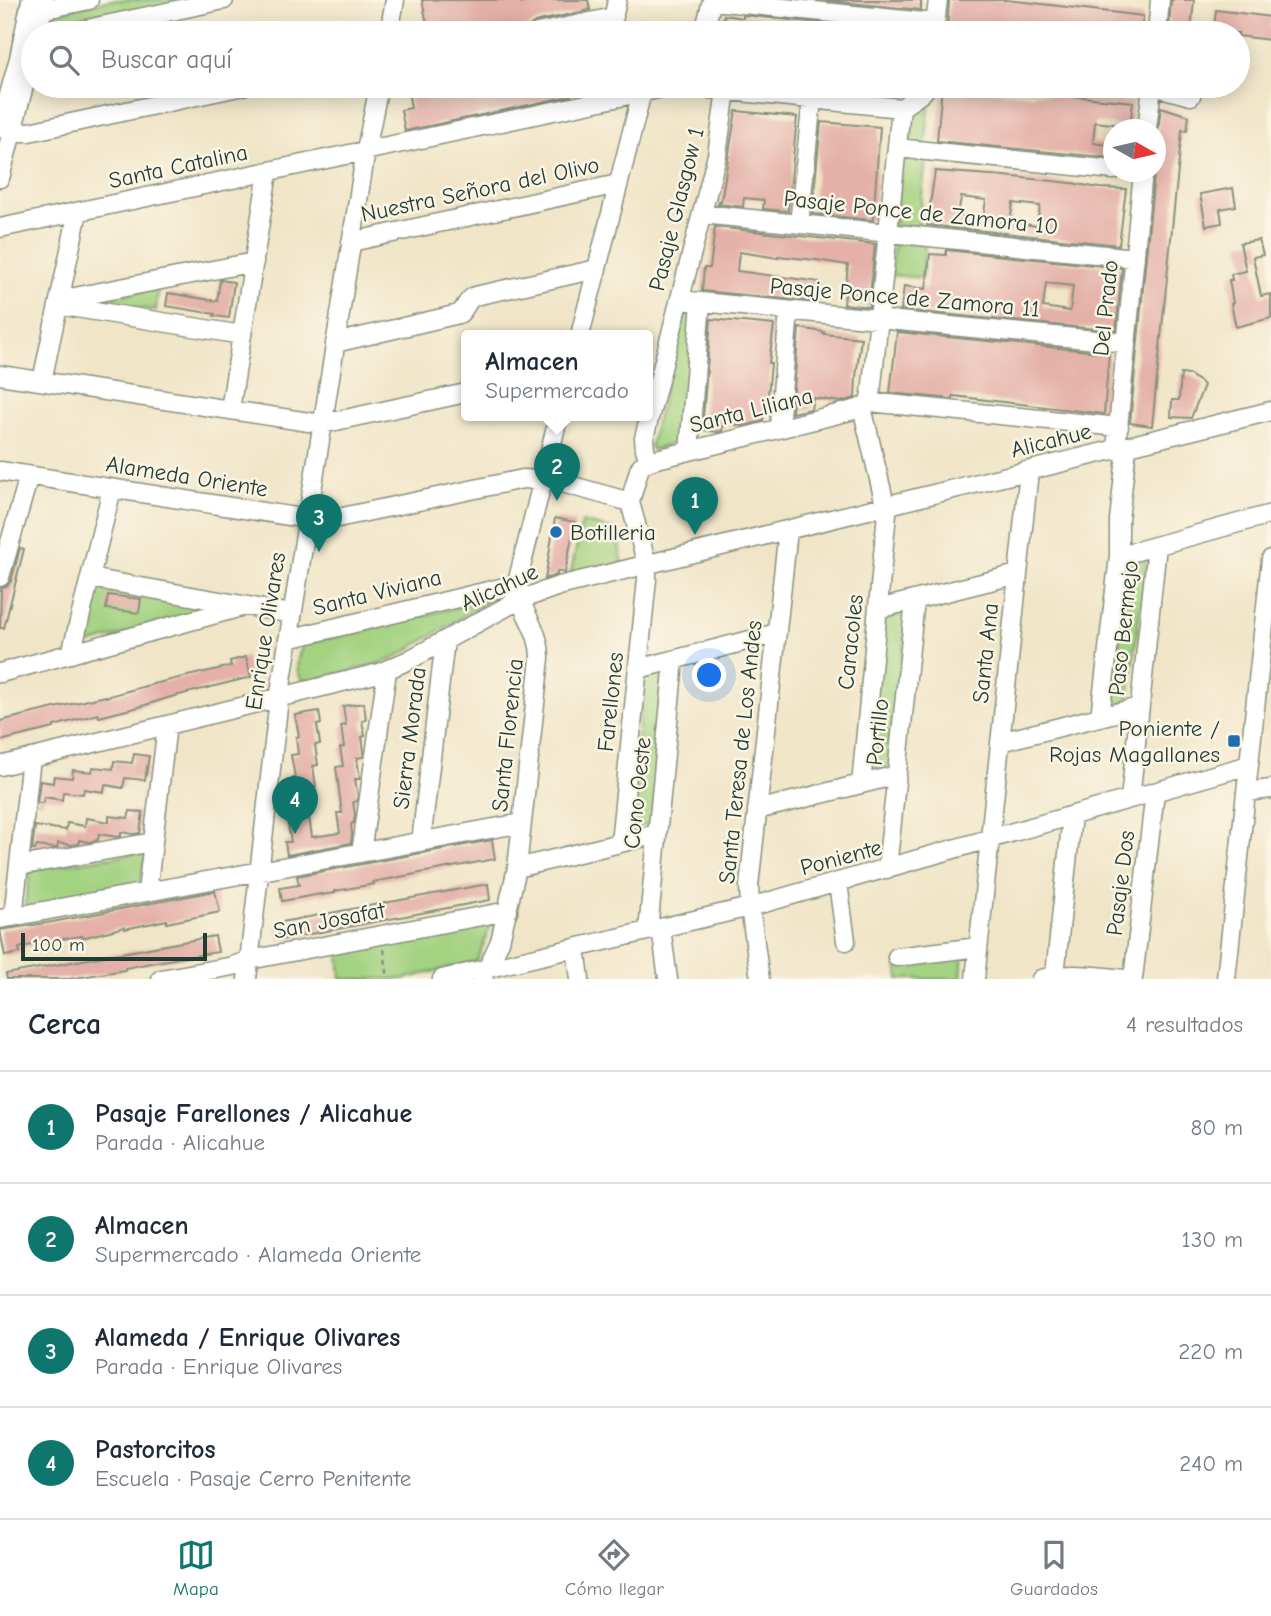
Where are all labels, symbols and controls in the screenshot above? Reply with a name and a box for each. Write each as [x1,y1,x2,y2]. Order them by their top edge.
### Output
search box [21,21,1250,98]
icon: search [45,41,83,79]
text: Buscar aquí [101,45,232,75]
north arrow [1103,119,1166,182]
street label: Pasaje Glasgow 1 [643,125,710,294]
street label: Santa Catalina [106,139,250,194]
street label: Nuestra Señora del Olivo [358,151,602,228]
street label: Pasaje Ponce de Zamora 10 [782,185,1060,240]
street label: Del Prado [1087,259,1124,357]
street label: Pasaje Ponce de Zamora 11 [769,272,1041,323]
popup [461,330,653,421]
text: Almacen [485,347,579,377]
text: Supermercado [485,377,629,404]
street label: Santa Liliana [687,382,816,439]
street label: Alicahue [1008,417,1094,464]
pin: 2 [534,443,580,501]
street label: Alameda Oriente [104,450,270,503]
pin: 1 [672,477,718,535]
pin: 3 [296,494,342,552]
place label: Botilleria [570,519,656,546]
marker: Botilleria [548,524,564,540]
street label: Enrique Olivares [240,550,291,712]
street label: Alicahue [456,558,542,617]
street label: Paso Bermejo [1103,559,1144,697]
street label: Santa Viviana [310,563,444,622]
street label: Caracoles [832,593,869,691]
street label: Santa Ana [967,602,1004,705]
street label: Santa Teresa de Los Andes [713,619,768,885]
street label: Farellones [592,651,629,753]
street label: Santa Florencia [486,657,529,813]
your location [692,658,726,692]
street label: Sierra Morada [387,666,432,811]
street label: Portillo [861,697,894,767]
place label: Poniente / Rojas Magallanes [1049,715,1220,768]
marker: Poniente / Rojas Magallanes [1226,733,1242,749]
street label: Cono Oeste [618,736,657,850]
pin: 4 [272,776,318,834]
street label: Pasaje Dos [1101,829,1140,937]
street label: Poniente [797,834,885,881]
street label: San Josafat [271,896,389,945]
scale bar [21,930,206,962]
text: 100 m [32,934,85,956]
text: Cerca [28,1007,101,1042]
text: 4 resultados [1126,1011,1243,1038]
text: Pasaje Farellones / Alicahue [95,1099,412,1129]
text: 1 [46,1114,56,1141]
text: 80 m [1190,1114,1243,1141]
text: Parada · Alicahue [95,1129,265,1156]
text: Almacen [95,1211,189,1241]
text: 2 [45,1226,57,1253]
text: 130 m [1182,1226,1243,1253]
text: Supermercado · Alameda Oriente [95,1241,421,1268]
text: Alameda / Enrique Olivares [95,1323,400,1353]
text: 3 [45,1338,57,1365]
text: 220 m [1178,1338,1243,1365]
text: Parada · Enrique Olivares [95,1353,342,1380]
text: Pastorcitos [95,1435,216,1465]
text: 4 [46,1450,56,1477]
text: 240 m [1179,1450,1243,1477]
text: Escuela · Pasaje Cerro Penitente [95,1465,411,1492]
tab: Mapa [173,1536,219,1600]
tab: Cómo llegar [565,1536,664,1600]
tab: Guardados [1010,1536,1098,1600]

